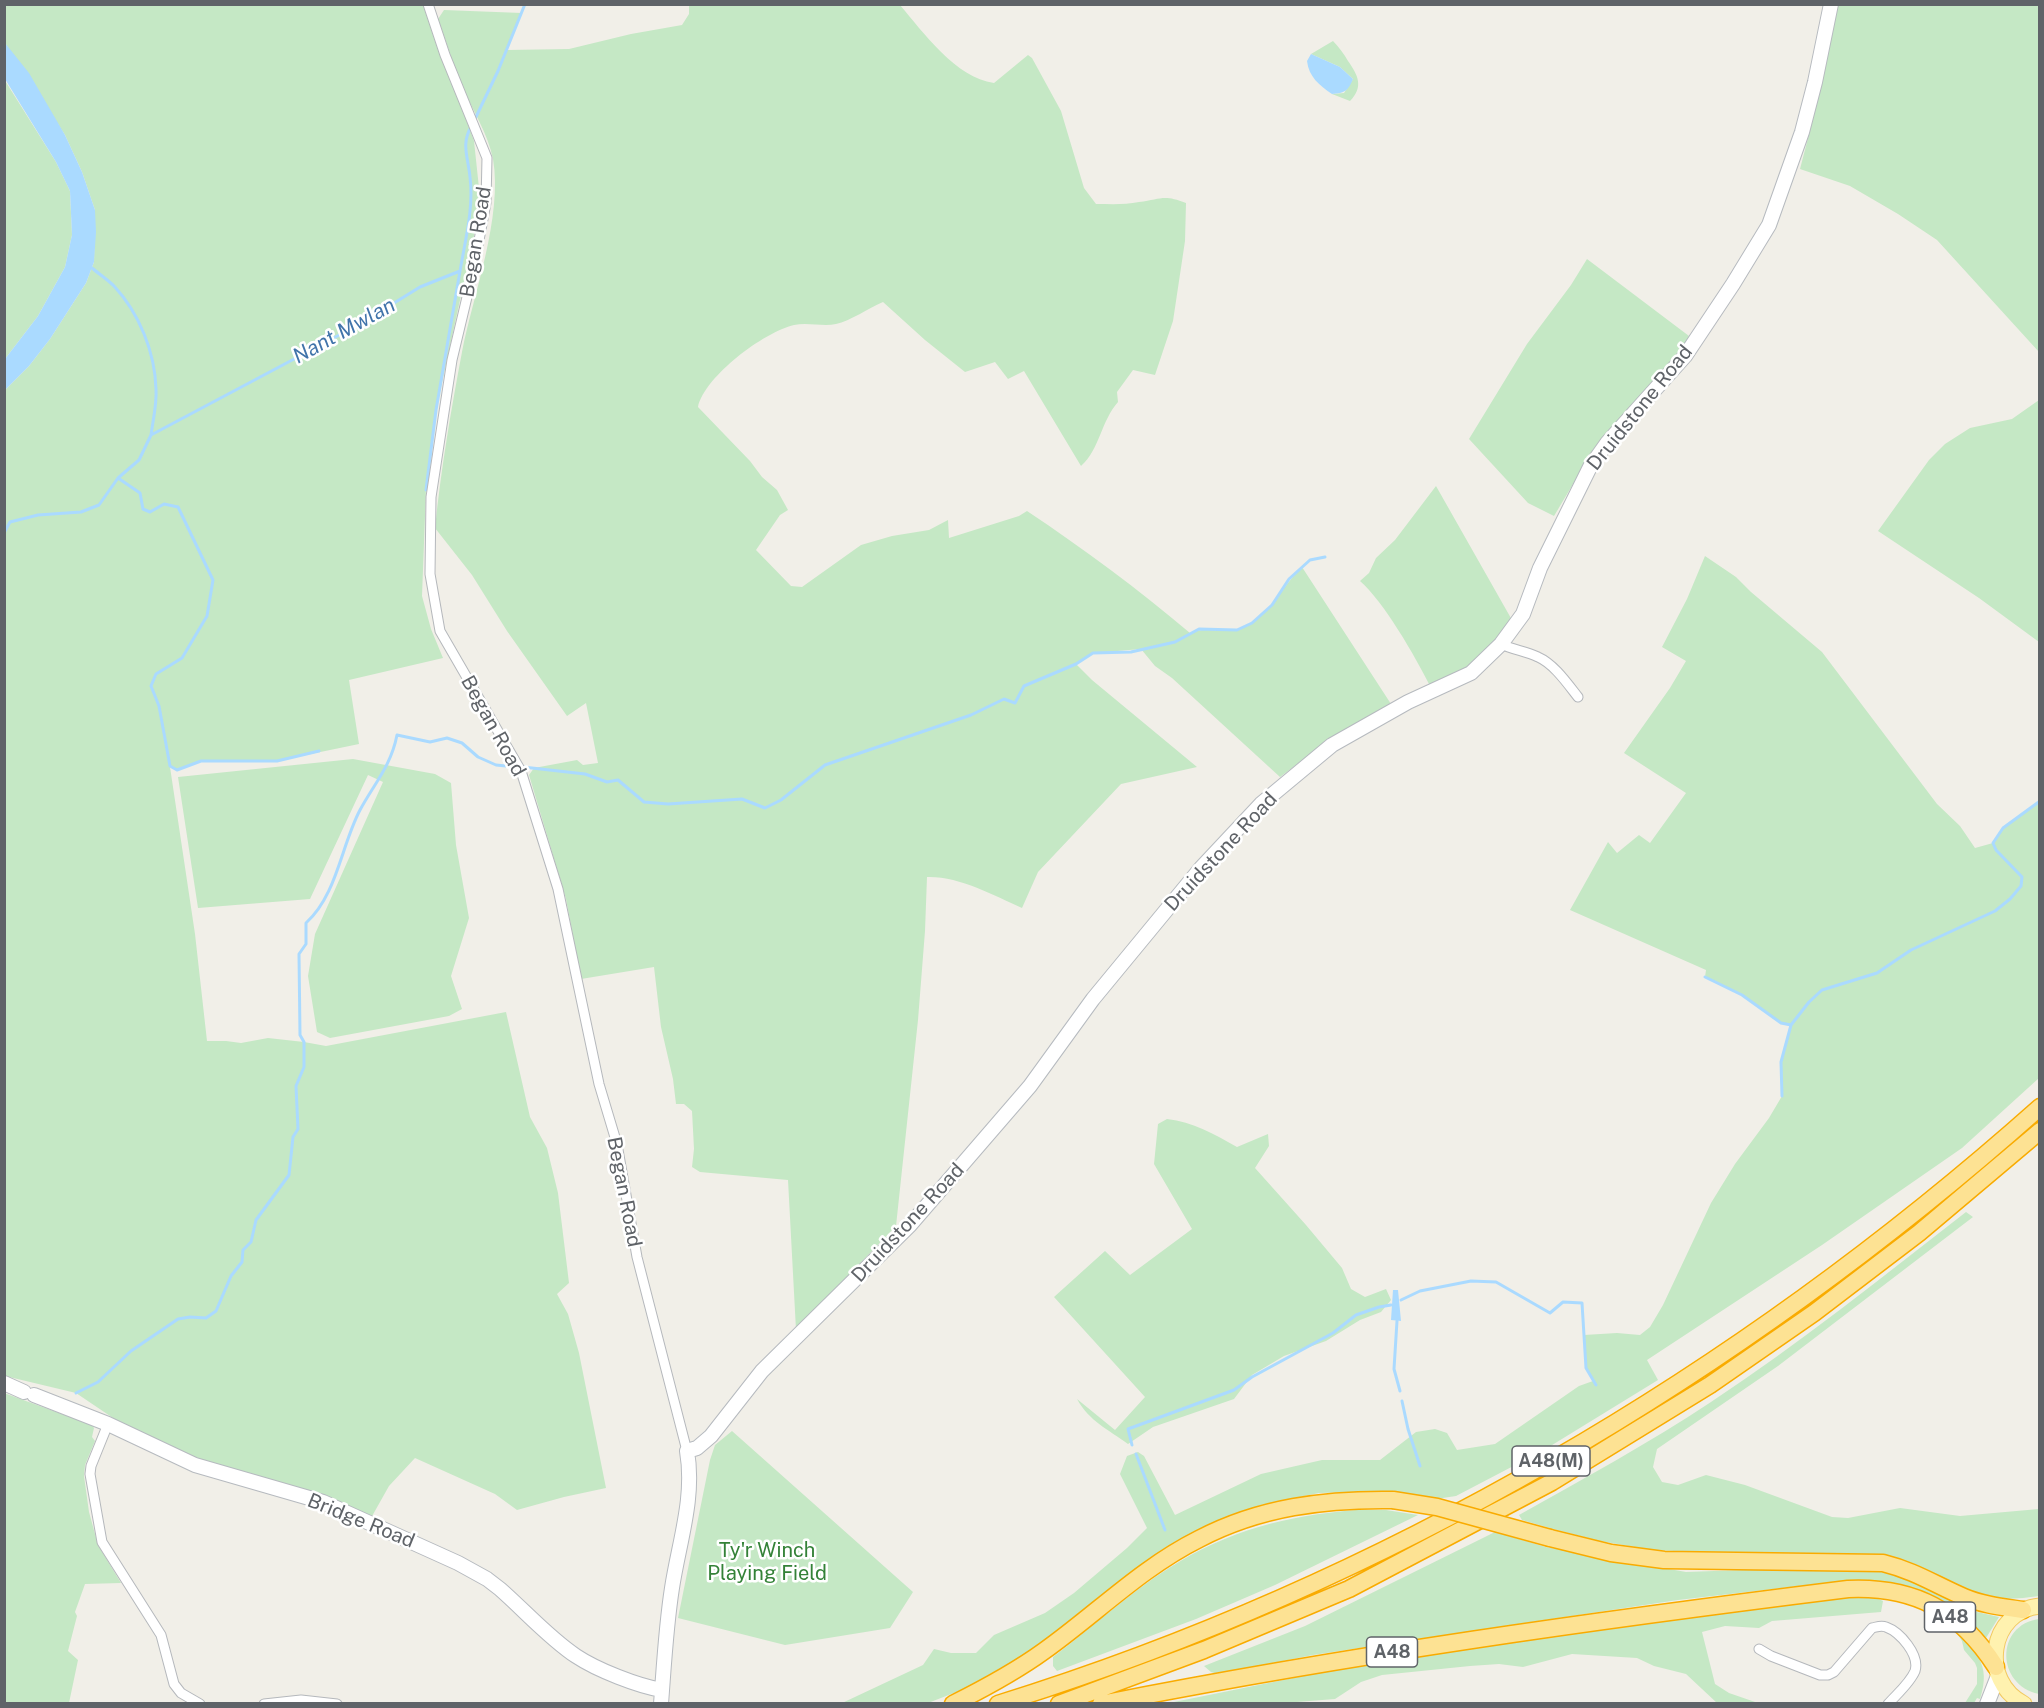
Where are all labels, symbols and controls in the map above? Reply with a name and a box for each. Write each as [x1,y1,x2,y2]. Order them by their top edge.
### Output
street label: Began Road [455,185,497,299]
water label: Nant Mwlan [288,293,400,369]
street label: Druidstone Road [1582,341,1698,475]
street label: Began Road [455,671,531,781]
street label: Druidstone Road [1160,787,1282,917]
street label: Began Road [602,1135,646,1249]
street label: Druidstone Road [847,1158,969,1288]
road number: A48(M) [1512,1446,1590,1476]
street label: Bridge Road [304,1489,418,1553]
park label: Ty'r Winch Playing Field [707,1539,827,1586]
road number: A48 [1924,1602,1976,1632]
road number: A48 [1366,1637,1418,1667]

